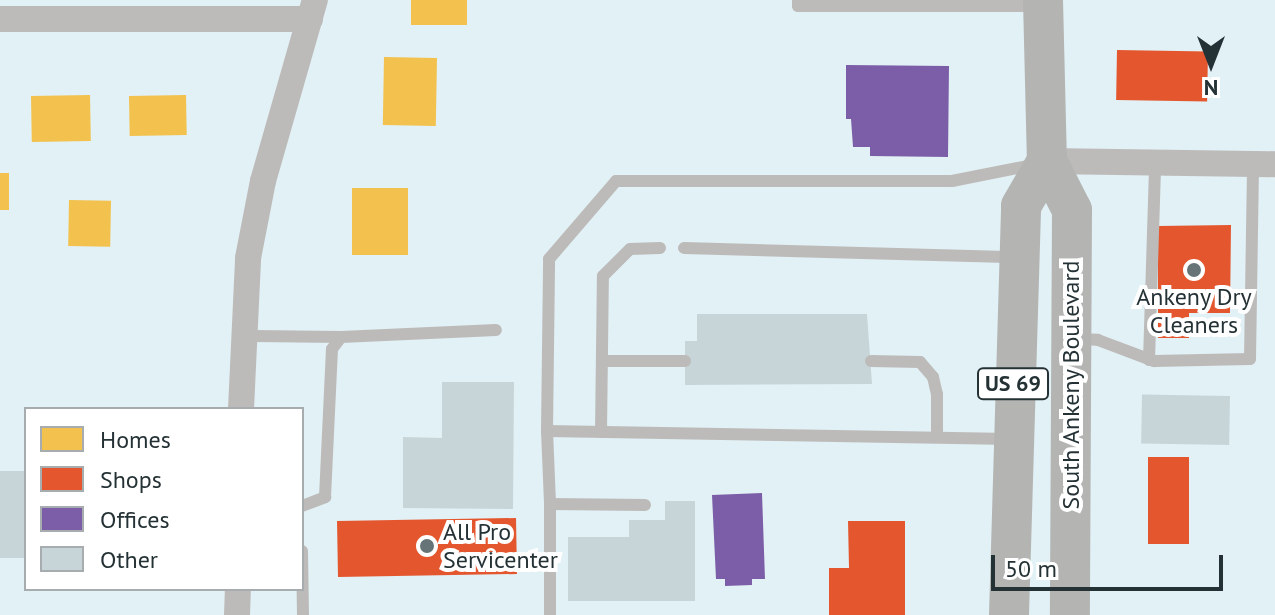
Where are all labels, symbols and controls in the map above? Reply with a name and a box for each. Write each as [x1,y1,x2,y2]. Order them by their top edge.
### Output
north arrow [1171,24,1251,104]
text: N [1204,74,1218,102]
street label: South Ankeny Boulevard [1057,260,1085,510]
marker: Ankeny Dry Cleaners [1185,261,1203,279]
place label: Ankeny Dry Cleaners [1136,283,1252,339]
road number: US 69 [977,366,1049,402]
legend [24,407,304,591]
text: Homes [100,424,171,455]
text: Shops [100,464,162,495]
text: Offices [100,504,170,535]
place label: All Pro Servicenter [443,518,558,574]
marker: All Pro Servicenter [418,537,436,555]
scale bar [995,539,1227,589]
text: Other [100,544,158,575]
text: 50 m [1005,553,1057,584]

